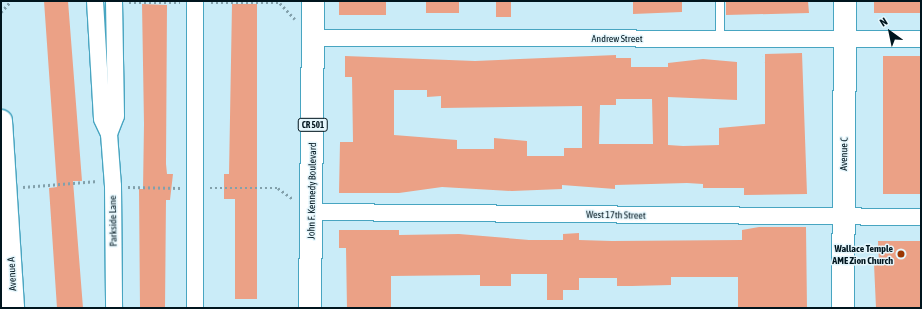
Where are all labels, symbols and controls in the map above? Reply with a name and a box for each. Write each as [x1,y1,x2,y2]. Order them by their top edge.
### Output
north arrow [870,12,910,52]
text: N [877,15,889,29]
street label: Andrew Street [591,33,643,45]
road number: CR 501 [297,118,329,132]
street label: Avenue C [838,137,850,171]
street label: John F. Kennedy Boulevard [305,142,319,240]
street label: Parkside Lane [107,195,119,247]
street label: West 17th Street [586,208,646,222]
place label: Wallace Temple AME Zion Church [832,242,893,266]
marker: Wallace Temple AME Zion Church [896,249,906,259]
street label: Avenue A [5,257,19,291]

